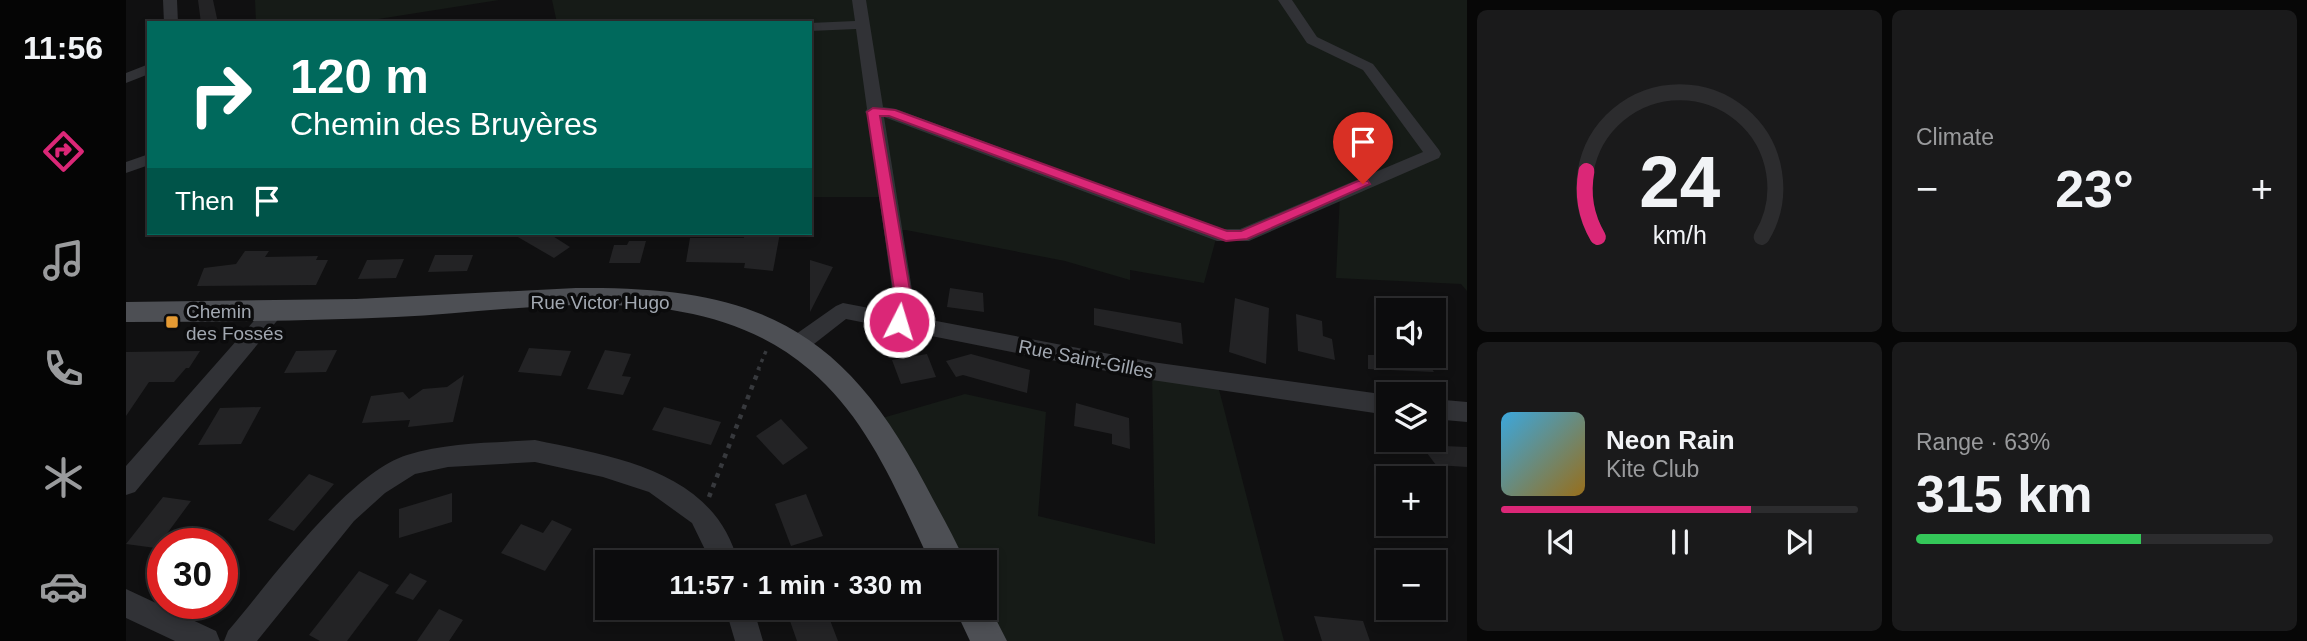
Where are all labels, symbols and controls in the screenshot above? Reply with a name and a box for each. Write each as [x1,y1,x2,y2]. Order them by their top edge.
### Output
text: 11:56 [23,30,103,66]
icon: right [175,49,266,140]
text: 120 m [290,49,429,103]
text: Chemin des Bruyères [290,106,598,142]
pin [1333,112,1393,184]
icon: arrive [1344,123,1382,161]
text: Climate [1916,124,1994,150]
icon: directions [39,127,88,176]
text: 24 [1639,141,1720,222]
text: 23° [2055,160,2134,218]
text: − [1916,168,1938,210]
text: + [2251,168,2273,210]
icon: arrive [248,182,286,220]
text: Then [175,186,234,216]
text: km/h [1652,221,1707,249]
icon: music [39,236,88,285]
position arrow [862,285,936,359]
street label: Rue Victor Hugo [530,292,670,313]
map controls [1376,298,1446,620]
button: sound [1376,298,1446,368]
place label: Chemin des Fossés [186,301,283,344]
marker: Chemin des Fossés [164,314,180,330]
street label: Rue Saint-Gilles [1017,336,1155,382]
icon: phone [39,344,88,393]
button: layers [1376,382,1446,452]
text: Neon Rain [1606,425,1735,455]
text: Range · 63% [1916,429,2050,455]
icon: climate [39,453,88,502]
text: Kite Club [1606,456,1699,482]
text: 315 km [1916,465,2092,523]
button: + [1376,466,1446,536]
icon: previous [1542,523,1580,561]
icon: pause [1661,523,1699,561]
icon: next [1780,523,1818,561]
speed limit sign: 30 [147,528,238,619]
button: − [1376,550,1446,620]
icon: car [39,562,88,611]
text: 11:57 · 1 min · 330 m [670,570,922,600]

